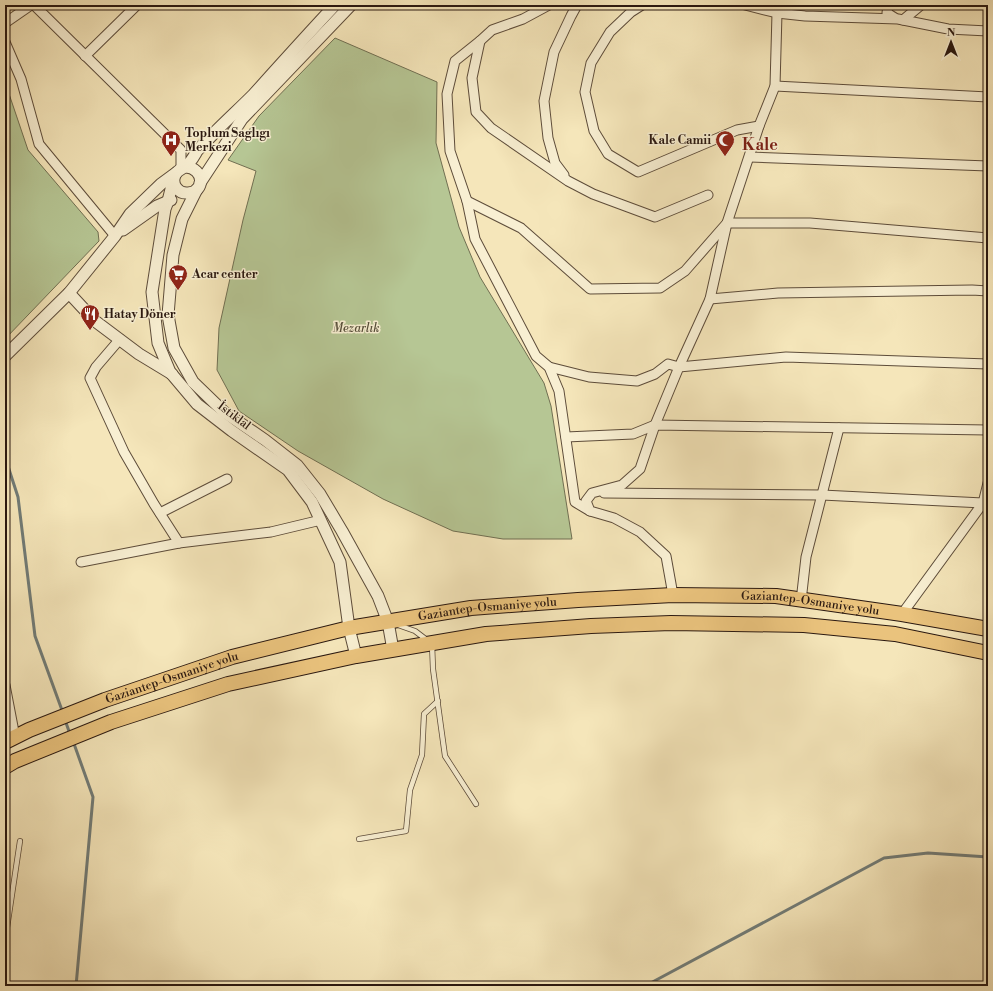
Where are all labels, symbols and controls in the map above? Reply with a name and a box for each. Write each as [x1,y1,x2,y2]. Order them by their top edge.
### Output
north arrow [931,22,971,62]
text: N [947,26,956,40]
place label: Toplum Saglıgı Merkezi [185,126,270,155]
hospital icon: Toplum Saglıgı Merkezi [160,129,182,157]
mosque icon: Kale Camii [714,129,736,157]
place label: Kale Camii [649,133,711,148]
district label: Kale [742,135,778,155]
supermarket icon: Acar center [167,263,189,291]
place label: Acar center [191,267,258,282]
restaurant icon: Hatay Döner [79,303,101,331]
place label: Hatay Döner [104,307,176,322]
park label: Mezarlık [332,321,380,336]
street label: İstiklal [214,397,255,434]
street label: Gaziantep-Osmaniye yolu [741,588,881,618]
street label: Gaziantep-Osmaniye yolu [417,594,557,624]
street label: Gaziantep-Osmaniye yolu [103,648,240,707]

